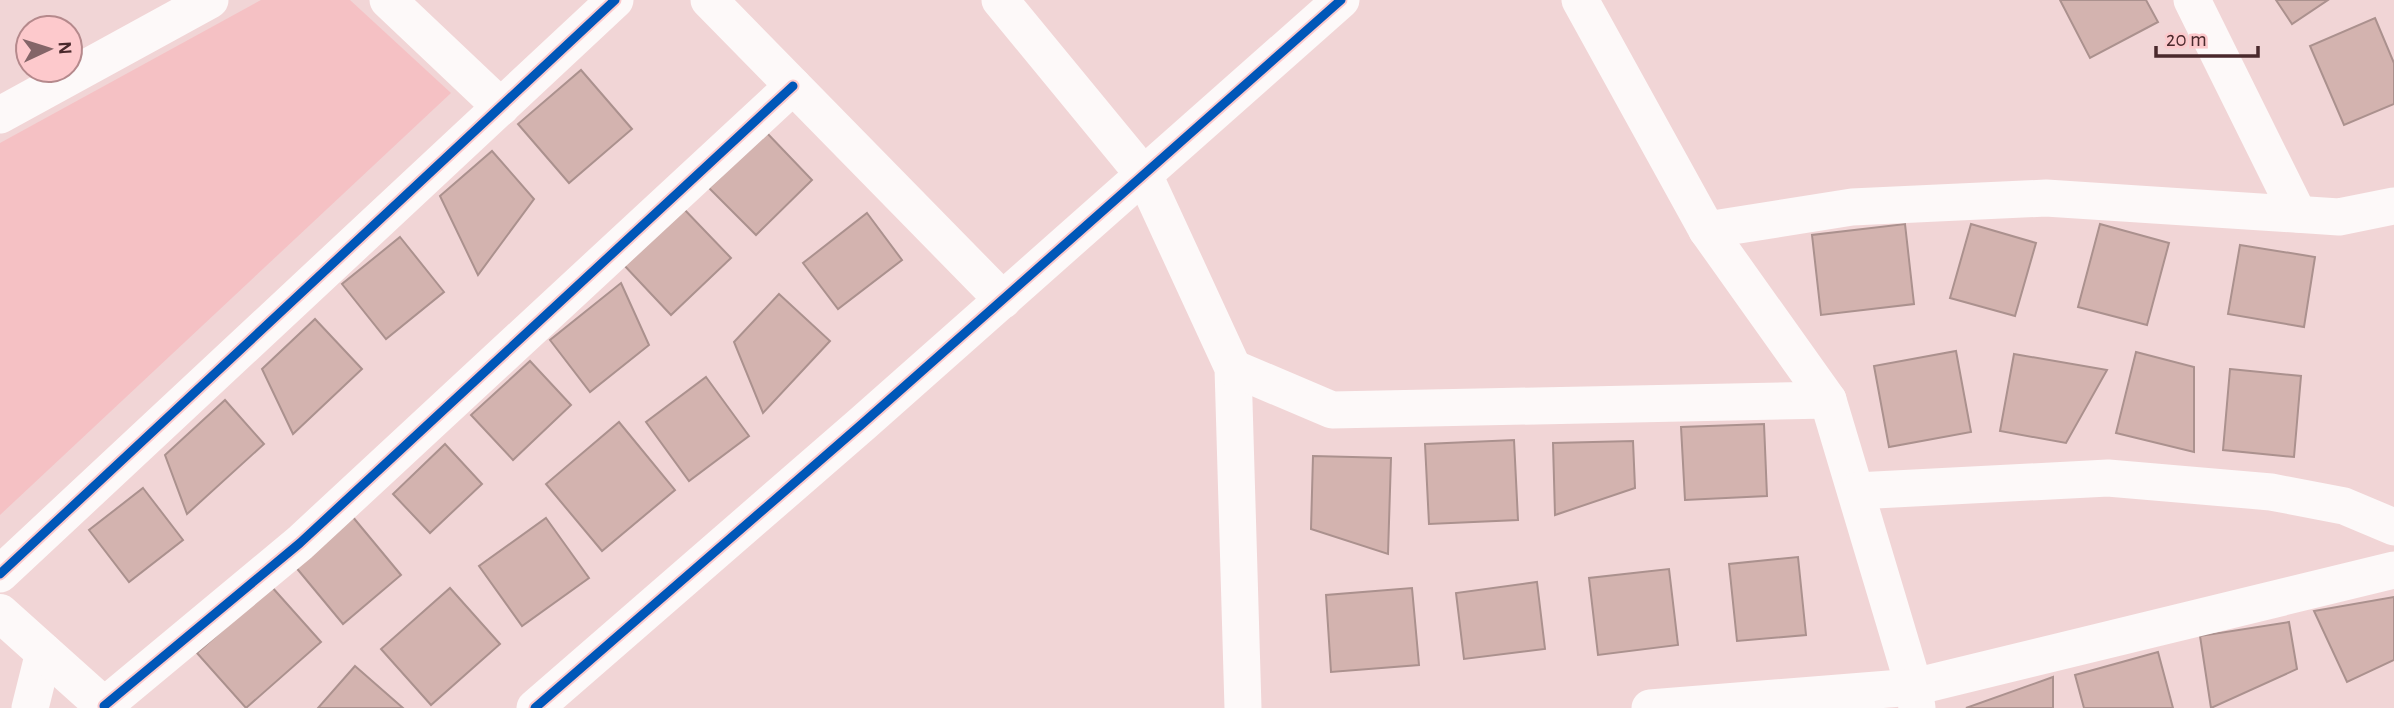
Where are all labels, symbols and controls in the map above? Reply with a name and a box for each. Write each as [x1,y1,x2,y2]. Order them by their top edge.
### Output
north arrow [14,14,84,84]
scale bar [2156,14,2258,58]
text: 20 m [2166,29,2207,50]
text: N [55,41,74,55]

